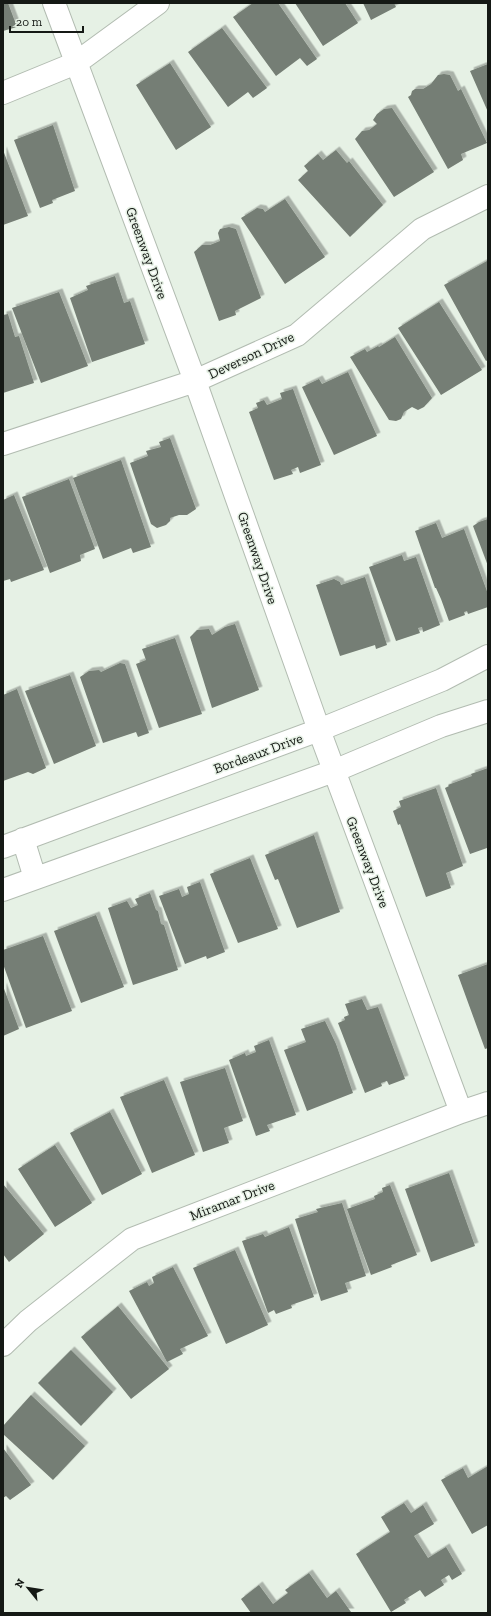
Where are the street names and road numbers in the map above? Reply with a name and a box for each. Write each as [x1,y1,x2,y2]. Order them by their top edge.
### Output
street label: Greenway Drive [122,205,171,302]
street label: Deverson Drive [205,328,297,383]
street label: Greenway Drive [234,510,281,607]
street label: Bordeaux Drive [211,729,306,777]
street label: Greenway Drive [342,814,393,911]
street label: Miramar Drive [187,1176,277,1224]

